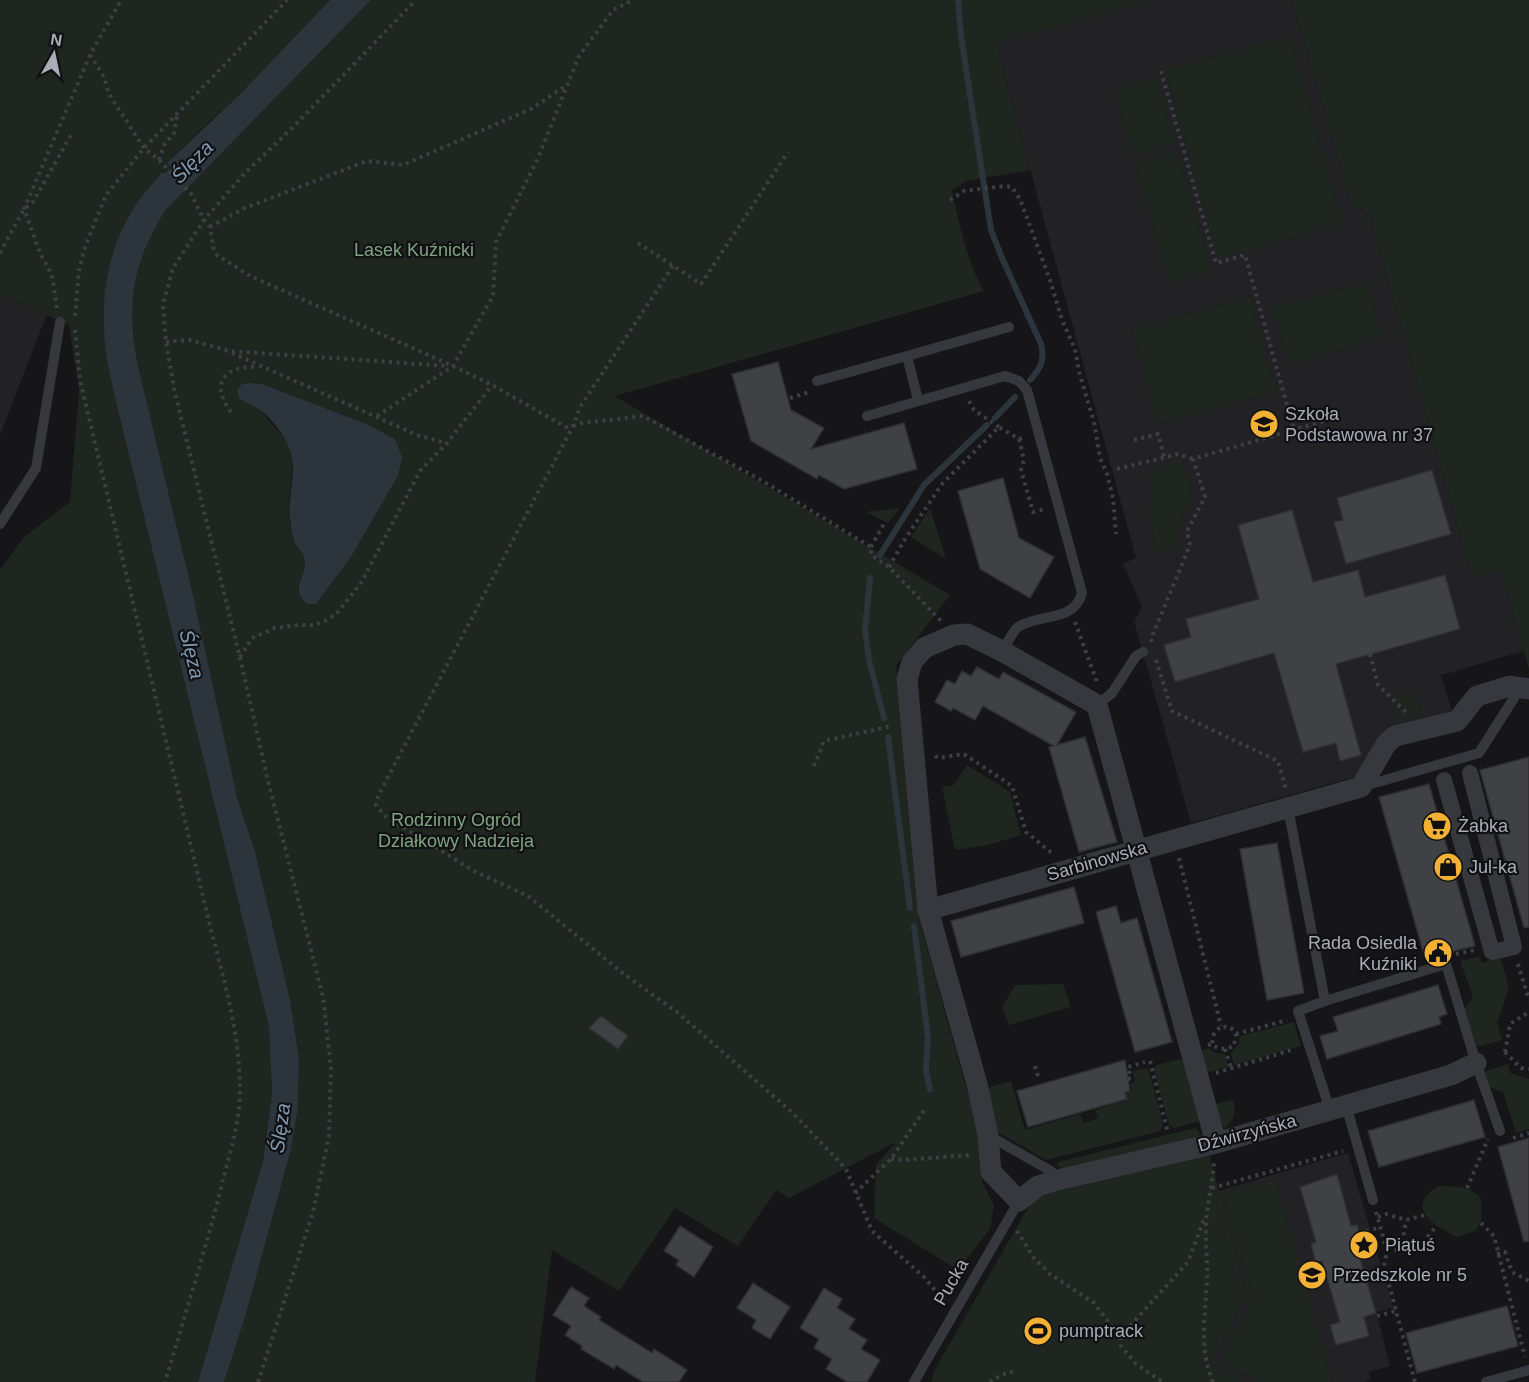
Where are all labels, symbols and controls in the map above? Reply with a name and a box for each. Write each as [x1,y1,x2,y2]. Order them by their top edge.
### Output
north arrow [24,24,84,84]
text: N [49,30,63,49]
water label: Ślęza [166,136,217,188]
park label: Lasek Kuźnicki [354,240,474,260]
place label: Szkoła Podstawowa nr 37 [1285,404,1433,445]
school or university icon: Szkoła Podstawowa nr 37 [1248,408,1280,440]
water label: Ślęza [175,627,210,681]
park label: Rodzinny Ogród Działkowy Nadzieja [378,810,535,851]
supermarket icon: Żabka [1421,810,1453,842]
place label: Żabka [1458,816,1509,836]
street label: Sarbinowska [1045,837,1150,885]
shop icon: Jul-ka [1432,851,1464,883]
place label: Jul-ka [1469,857,1518,877]
place label: Rada Osiedla Kuźniki [1308,933,1418,974]
public building icon: Rada Osiedla Kuźniki [1422,937,1454,969]
water label: Ślęza [265,1102,294,1154]
street label: Dźwirzyńska [1196,1110,1299,1156]
place icon: Piątuś [1348,1229,1380,1261]
place label: Piątuś [1385,1235,1435,1255]
street label: Pucka [930,1254,973,1309]
school or university icon: Przedszkole nr 5 [1296,1259,1328,1291]
place label: Przedszkole nr 5 [1333,1265,1467,1285]
sports icon: pumptrack [1022,1315,1054,1347]
place label: pumptrack [1059,1321,1144,1341]

